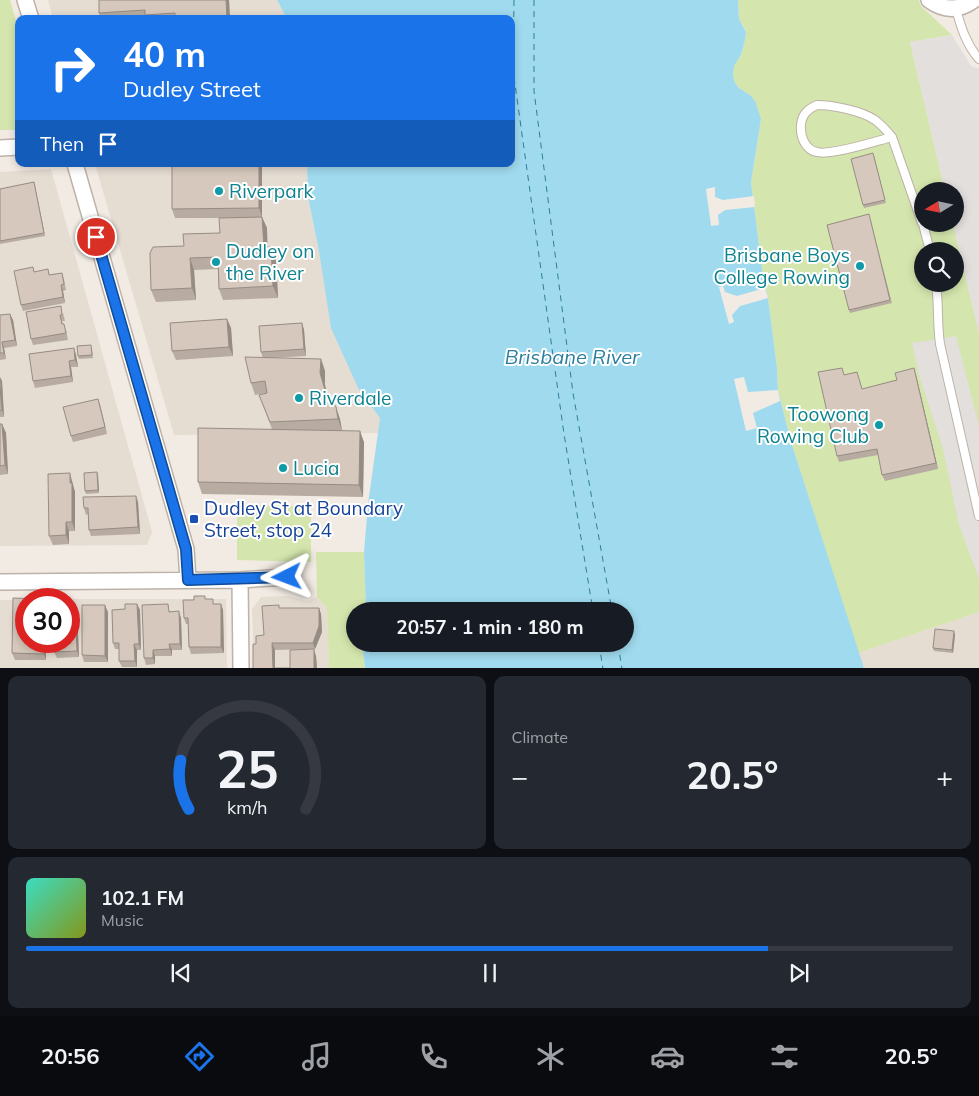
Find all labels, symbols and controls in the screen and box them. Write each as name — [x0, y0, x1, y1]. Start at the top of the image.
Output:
text: 40 m — [123, 32, 206, 76]
icon: right — [40, 35, 105, 100]
text: Dudley Street — [123, 75, 261, 103]
icon: arrive — [94, 130, 122, 158]
text: Then — [40, 132, 84, 156]
place label: Riverpark — [229, 179, 314, 203]
north arrow — [914, 182, 964, 232]
map controls — [914, 182, 964, 292]
marker: Riverpark — [213, 185, 225, 197]
pin — [75, 216, 117, 258]
icon: arrive — [82, 223, 110, 251]
place label: Dudley on the River — [226, 239, 314, 285]
button: search — [914, 242, 964, 292]
place label: Brisbane Boys College Rowing — [713, 243, 850, 289]
marker: Dudley on the River — [210, 256, 222, 268]
marker: Brisbane Boys College Rowing — [854, 260, 866, 272]
water label: Brisbane River — [505, 344, 640, 369]
place label: Riverdale — [309, 386, 391, 410]
marker: Riverdale — [293, 392, 305, 404]
place label: Toowong Rowing Club — [757, 402, 869, 448]
marker: Toowong Rowing Club — [873, 419, 885, 431]
place label: Lucia — [293, 456, 339, 480]
marker: Lucia — [277, 462, 289, 474]
place label: Dudley St at Boundary Street, stop 24 — [204, 496, 403, 542]
marker: Dudley St at Boundary Street, stop 24 — [188, 513, 200, 525]
position arrow — [260, 550, 312, 602]
speed limit sign: 30 — [15, 588, 80, 653]
text: 20:57 · 1 min · 180 m — [396, 615, 584, 639]
text: Climate — [512, 727, 568, 747]
text: 25 — [216, 736, 278, 801]
text: 20.5° — [686, 751, 778, 799]
text: − — [512, 759, 528, 794]
text: + — [936, 759, 953, 794]
text: km/h — [227, 796, 267, 818]
text: 102.1 FM — [101, 886, 184, 910]
text: Music — [101, 910, 144, 930]
icon: previous — [167, 959, 195, 987]
icon: pause — [476, 959, 504, 987]
icon: next — [785, 959, 813, 987]
icon: directions — [182, 1039, 217, 1074]
icon: music — [299, 1039, 334, 1074]
icon: phone — [416, 1039, 451, 1074]
icon: climate — [533, 1039, 568, 1074]
icon: car — [650, 1039, 685, 1074]
icon: filters — [767, 1039, 802, 1074]
text: 20:56 — [41, 1042, 99, 1070]
text: 20.5° — [884, 1042, 938, 1070]

